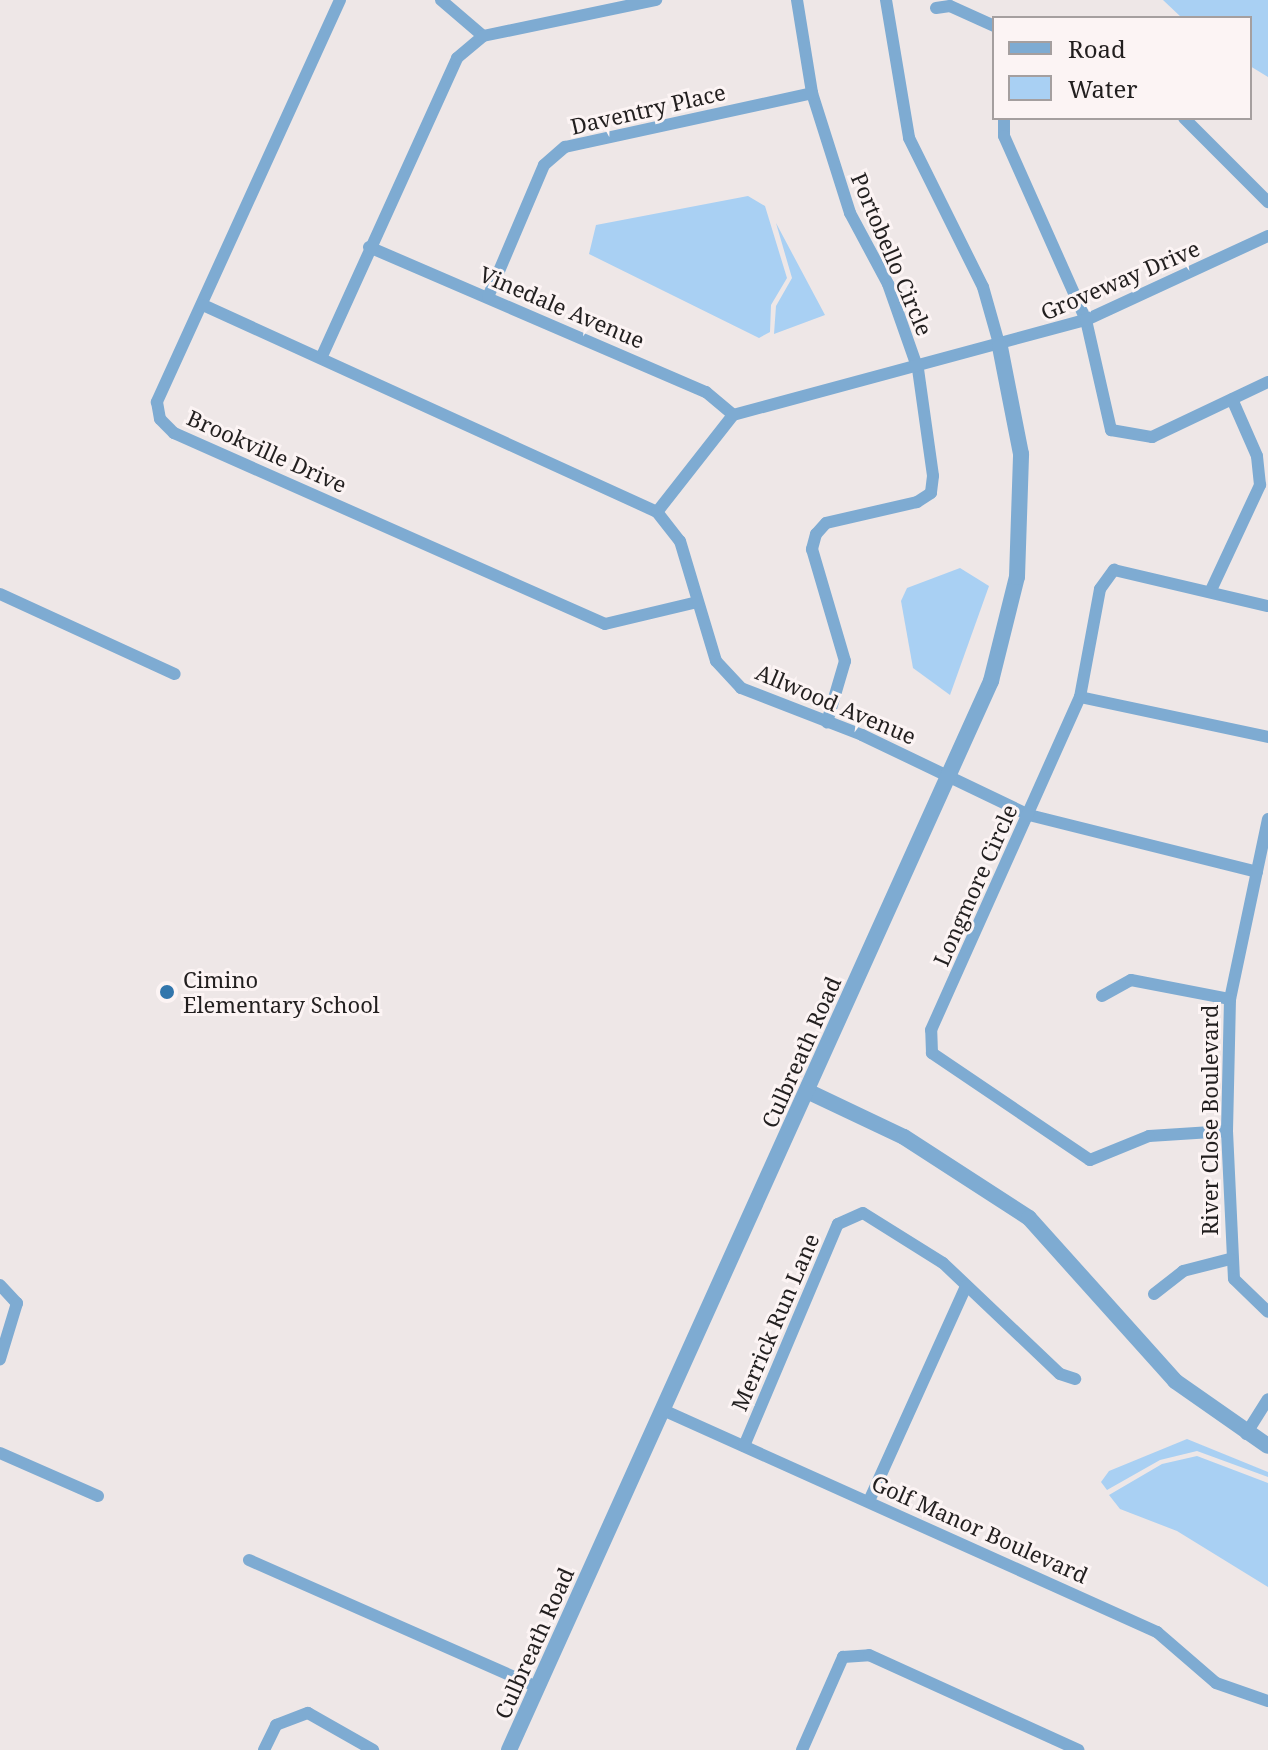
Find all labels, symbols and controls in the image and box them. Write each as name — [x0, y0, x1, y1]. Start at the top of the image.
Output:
legend — [992, 16, 1252, 120]
text: Road — [1068, 32, 1126, 65]
text: Water — [1068, 72, 1138, 105]
street label: Daventry Place — [568, 78, 728, 140]
street label: Portobello Circle — [846, 169, 938, 339]
street label: Groveway Drive — [1036, 235, 1204, 325]
street label: Vinedale Avenue — [476, 260, 648, 354]
street label: Brookville Drive — [183, 404, 351, 498]
street label: Allwood Avenue — [752, 658, 920, 750]
street label: Longmore Circle — [928, 800, 1022, 970]
place label: Cimino Elementary School — [183, 966, 380, 1018]
street label: Culbreath Road — [756, 972, 846, 1132]
marker: Cimino Elementary School — [158, 983, 176, 1001]
street label: River Close Boulevard — [1197, 1004, 1223, 1236]
street label: Merrick Run Lane — [726, 1229, 824, 1415]
street label: Golf Manor Boulevard — [868, 1469, 1092, 1589]
street label: Culbreath Road — [489, 1563, 579, 1723]

